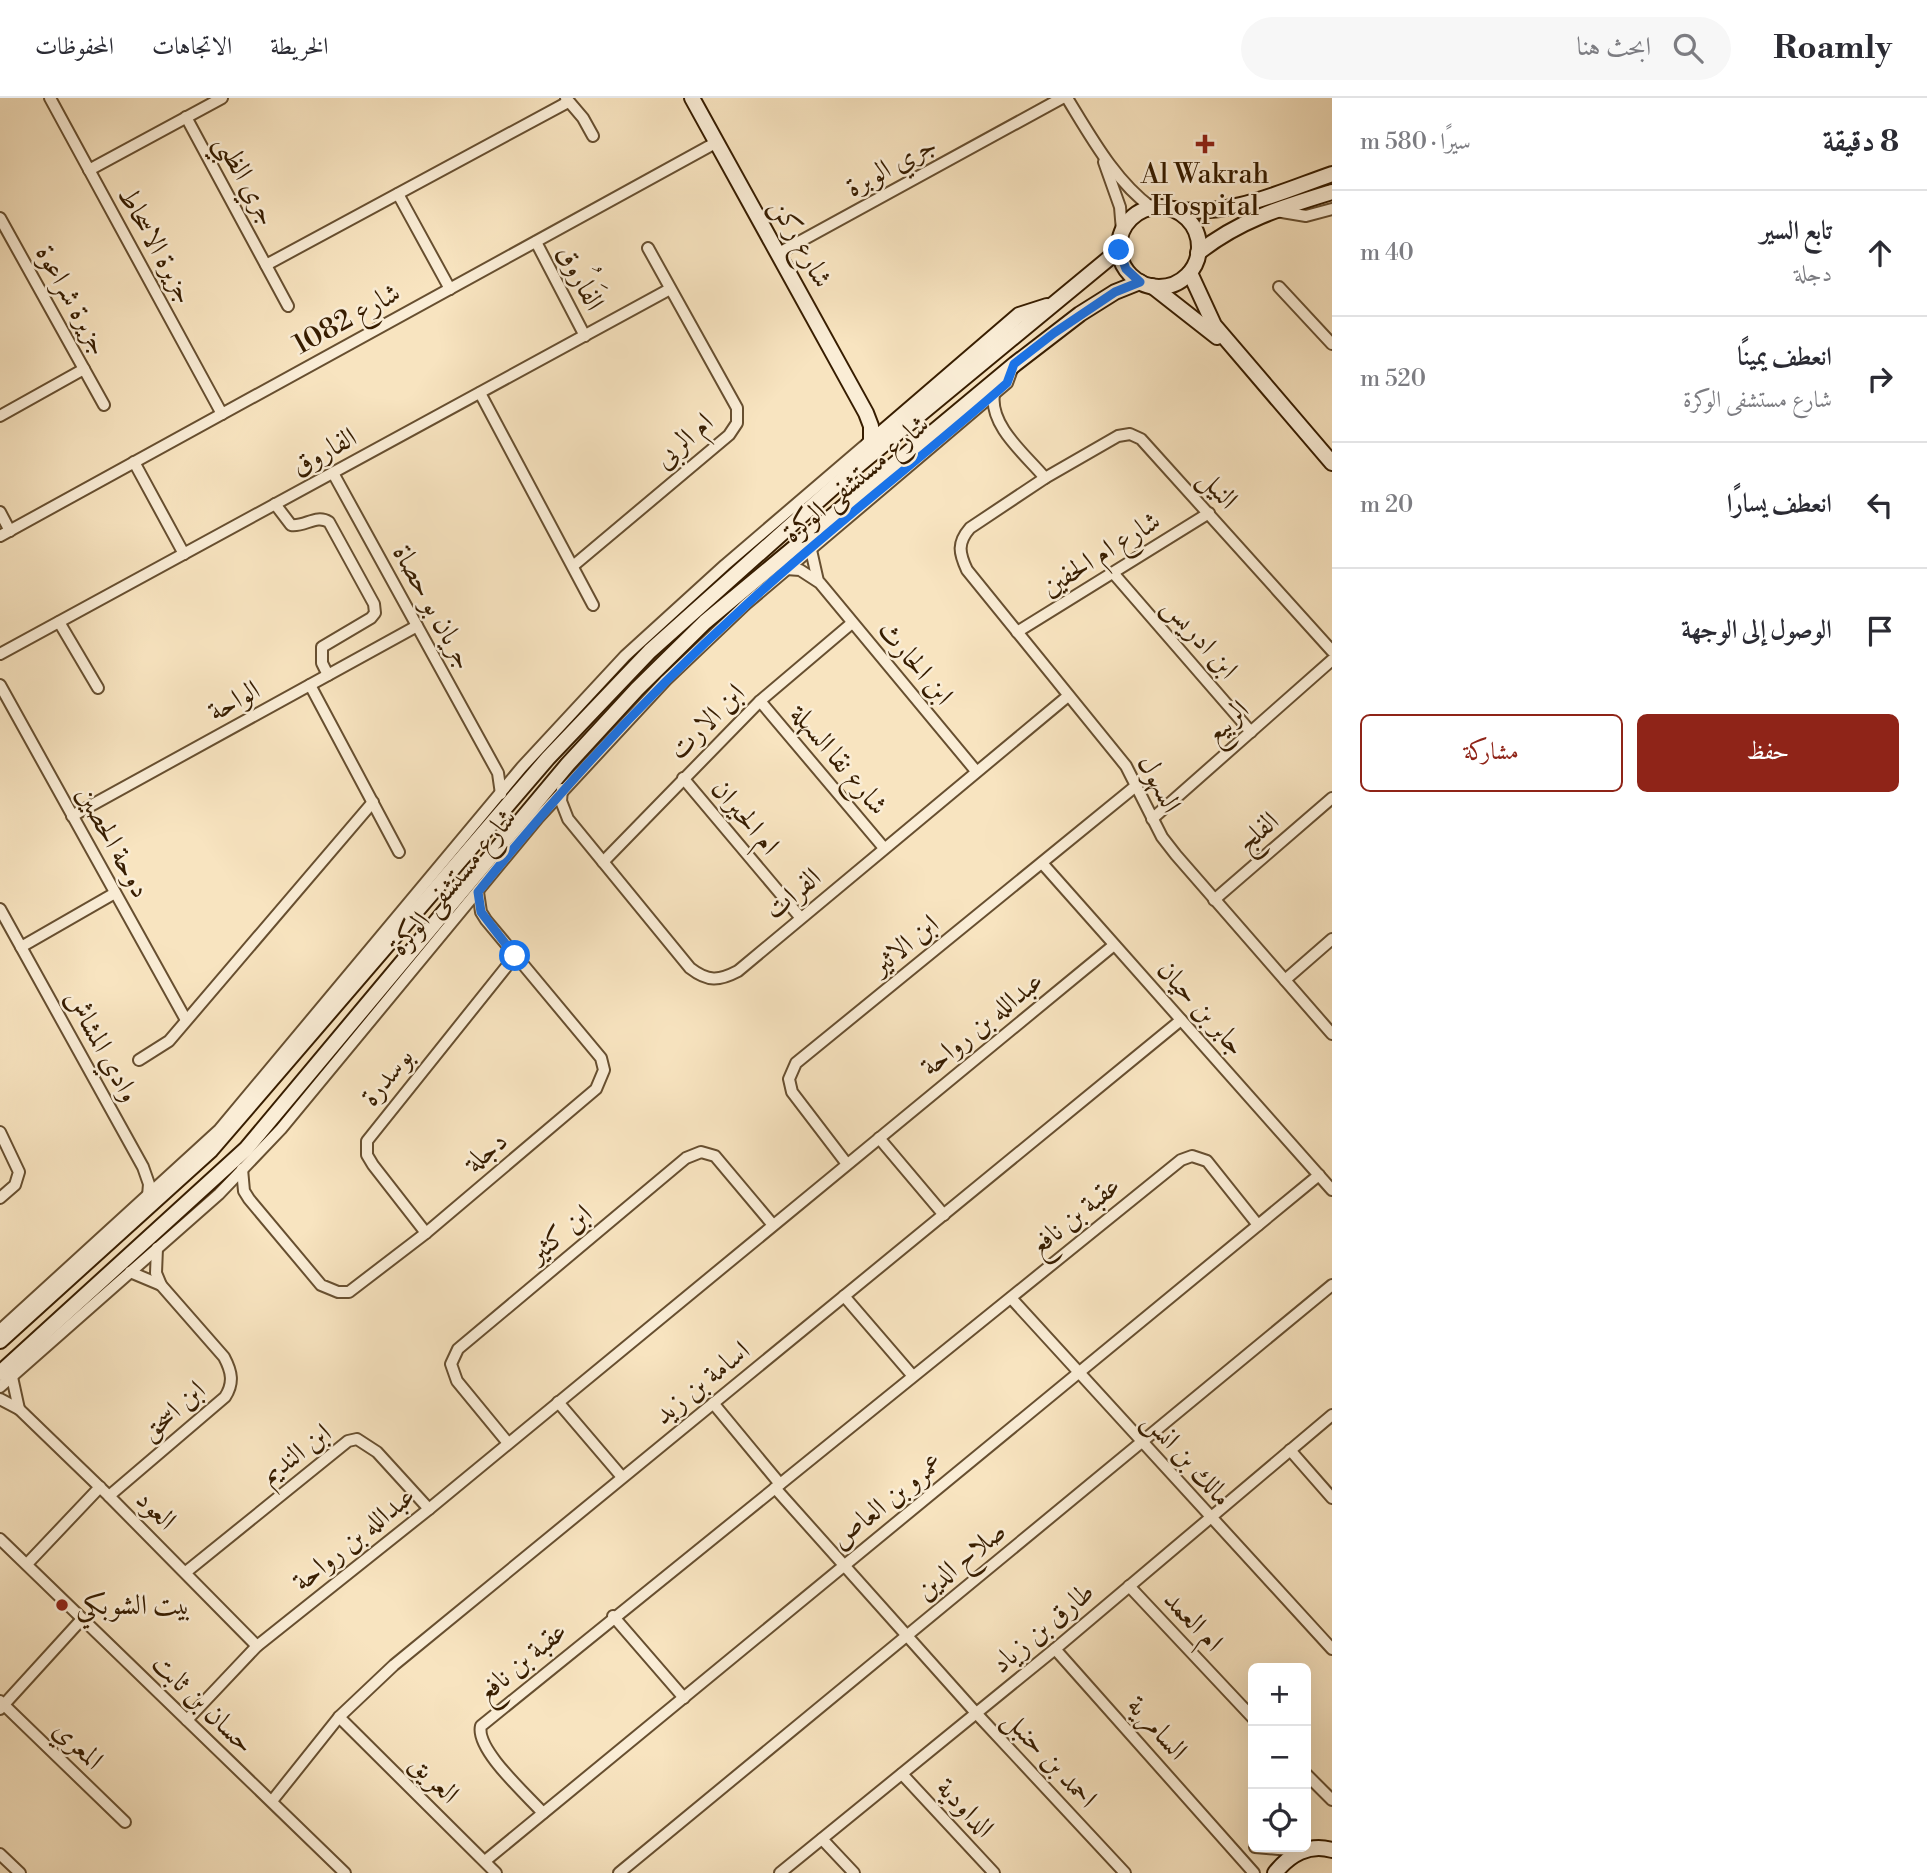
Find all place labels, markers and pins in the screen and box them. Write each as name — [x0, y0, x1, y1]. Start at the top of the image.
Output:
marker: Al Wakrah Hospital — [1195, 134, 1215, 154]
place label: Al Wakrah Hospital — [1140, 157, 1270, 224]
place label: بيت الشوبكي — [76, 1588, 191, 1630]
marker: بيت الشوبكي — [54, 1597, 70, 1613]

